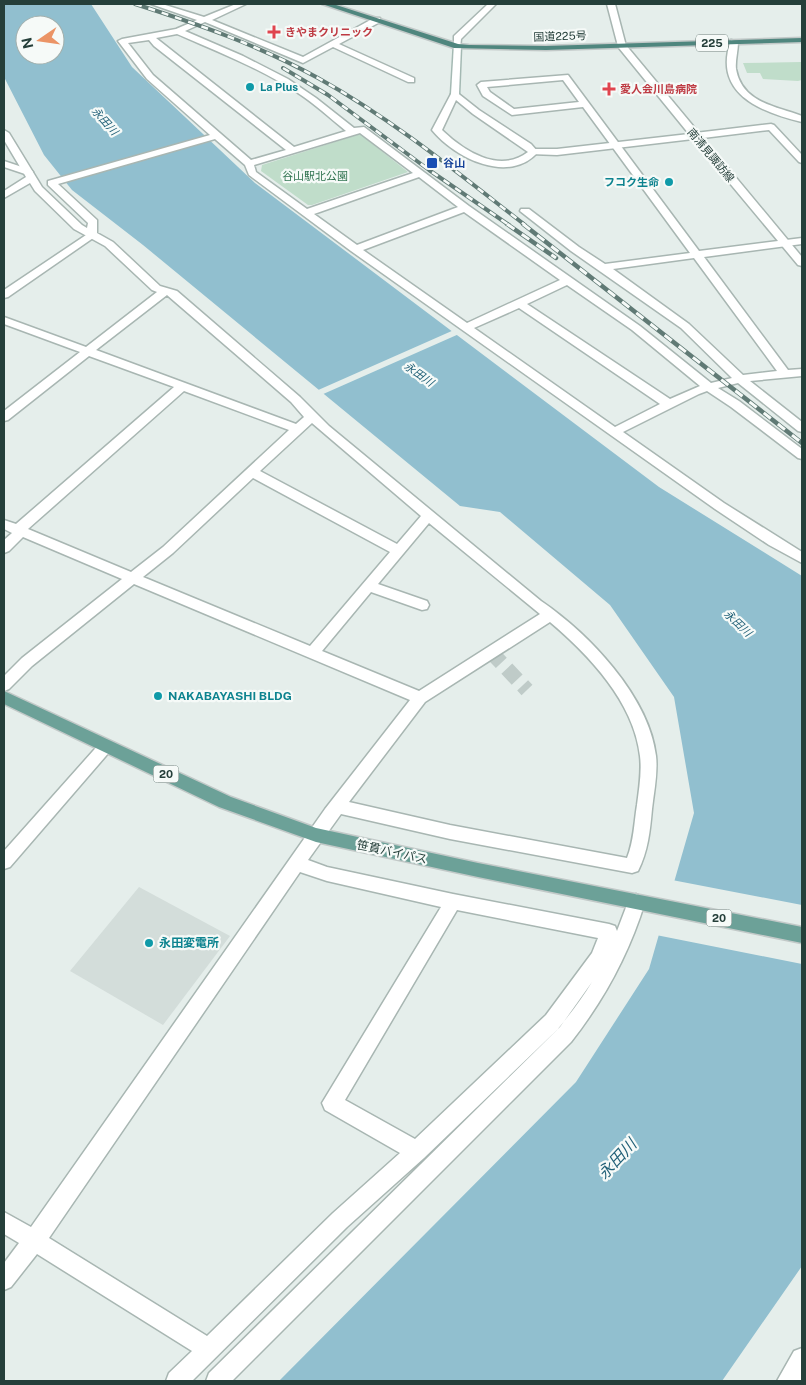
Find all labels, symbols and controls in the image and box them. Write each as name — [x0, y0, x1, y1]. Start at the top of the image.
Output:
north arrow — [15, 15, 65, 65]
marker: きやまクリニック — [267, 25, 281, 39]
place label: きやまクリニック — [285, 26, 373, 38]
street label: 国道225号 — [533, 29, 587, 43]
road number: 225 — [696, 34, 728, 52]
text: N — [18, 36, 36, 50]
marker: La Plus — [244, 81, 256, 93]
place label: La Plus — [260, 81, 298, 93]
marker: 愛人会川島病院 — [602, 82, 616, 96]
place label: 愛人会川島病院 — [620, 83, 697, 95]
water label: 永田川 — [90, 105, 121, 138]
street label: 南清見諏訪線 — [685, 126, 737, 184]
marker: 谷山 — [425, 156, 439, 170]
place label: 谷山 — [443, 157, 465, 169]
park label: 谷山駅北公園 — [282, 170, 348, 182]
place label: フコク生命 — [604, 176, 659, 188]
marker: フコク生命 — [663, 176, 675, 188]
water label: 永田川 — [402, 360, 437, 389]
water label: 永田川 — [722, 607, 755, 639]
place label: NAKABAYASHI BLDG — [168, 689, 292, 703]
marker: NAKABAYASHI BLDG — [152, 690, 164, 702]
road number: 20 — [154, 766, 178, 782]
street label: 笹貫バイパス — [355, 838, 429, 866]
road number: 20 — [706, 910, 732, 926]
place label: 永田変電所 — [159, 936, 219, 950]
marker: 永田変電所 — [143, 937, 155, 949]
water label: 永田川 — [594, 1134, 642, 1183]

